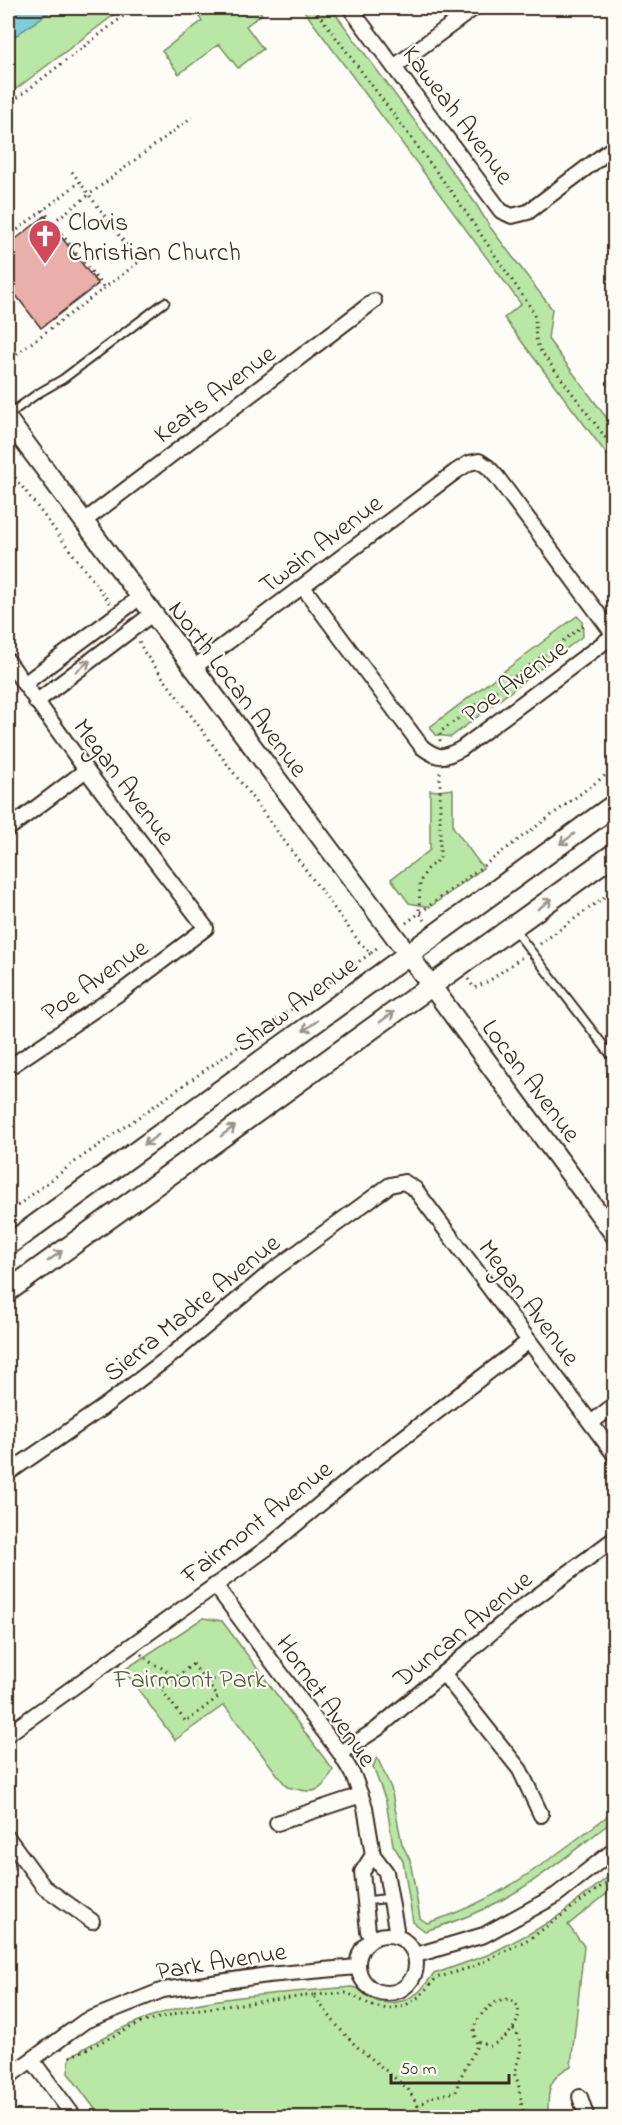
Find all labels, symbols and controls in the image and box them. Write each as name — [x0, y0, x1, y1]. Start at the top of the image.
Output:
street label: Kaweah Avenue — [391, 38, 522, 194]
place label: Clovis Christian Church — [68, 205, 241, 273]
church icon: Clovis Christian Church — [27, 218, 63, 265]
street label: Keats Avenue — [147, 337, 285, 454]
street label: Twain Avenue — [252, 486, 392, 605]
street label: North Locan Avenue — [157, 594, 316, 786]
street label: Poe Avenue — [455, 631, 577, 734]
one-way arrow — [74, 660, 90, 673]
street label: Megan Avenue — [62, 711, 183, 855]
one-way arrow — [560, 833, 576, 846]
one-way arrow — [537, 898, 553, 910]
street label: Poe Avenue — [34, 930, 157, 1032]
street label: Shaw Avenue — [227, 947, 367, 1063]
one-way arrow — [378, 1011, 395, 1023]
street label: Locan Avenue — [471, 1012, 589, 1152]
one-way arrow — [302, 1019, 318, 1032]
one-way arrow — [220, 1125, 236, 1137]
one-way arrow — [144, 1134, 160, 1146]
street label: Sierra Madre Avenue — [96, 1226, 290, 1393]
street label: Megan Avenue — [467, 1232, 588, 1376]
one-way arrow — [46, 1250, 62, 1262]
street label: Fairmont Avenue — [173, 1452, 342, 1595]
street label: Duncan Avenue — [385, 1562, 542, 1699]
street label: Hornet Avenue — [265, 1628, 385, 1776]
park label: Fairmont Park — [113, 1662, 267, 1700]
street label: Park Avenue — [154, 1934, 290, 1992]
scale bar — [391, 2047, 510, 2085]
text: 50 m — [400, 2057, 437, 2083]

